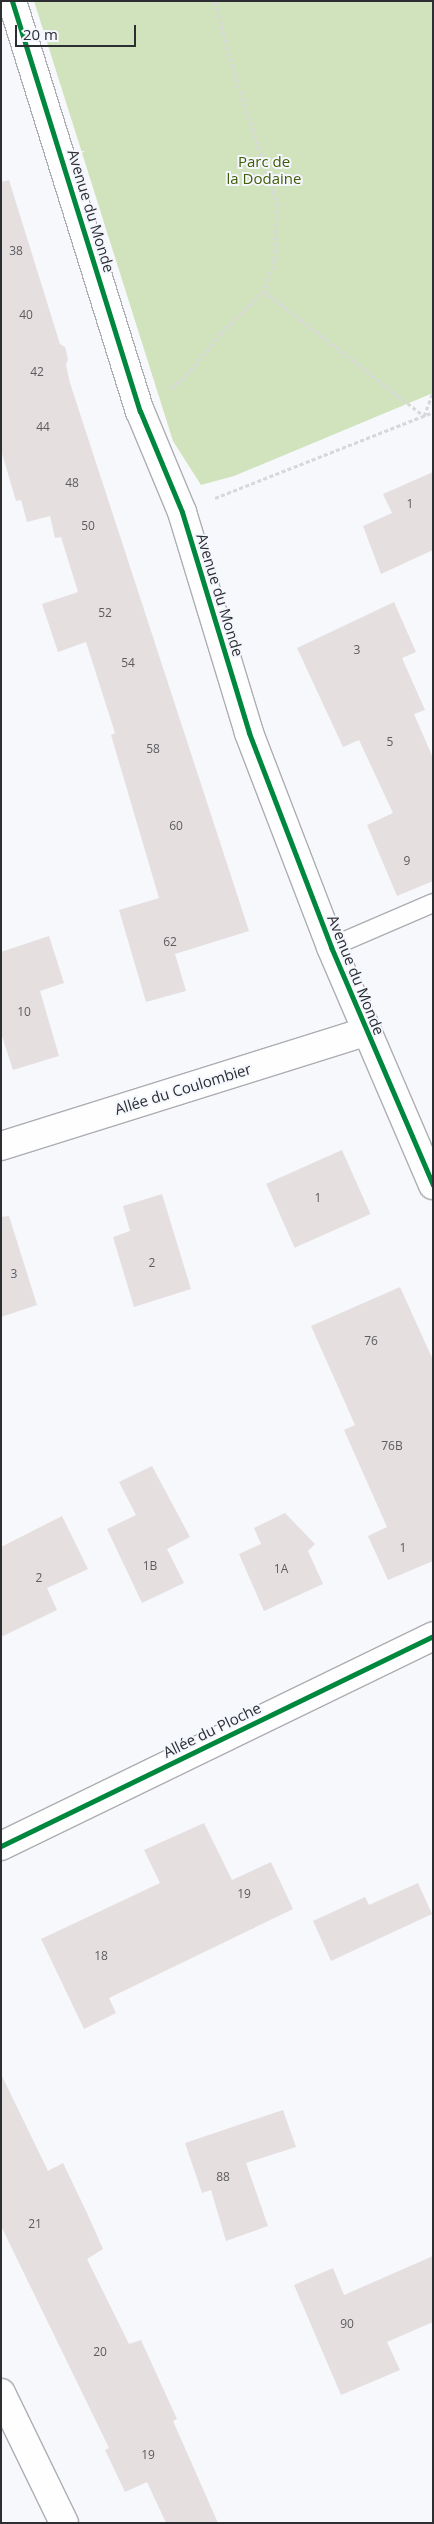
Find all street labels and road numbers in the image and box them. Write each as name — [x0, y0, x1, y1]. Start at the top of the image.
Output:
street label: Avenue du Monde — [64, 147, 118, 275]
street label: Avenue du Monde — [193, 531, 247, 659]
street label: Avenue du Monde — [324, 912, 388, 1038]
street label: Allée du Coulombier — [112, 1060, 254, 1118]
street label: Allée du Ploche — [160, 1699, 264, 1761]

